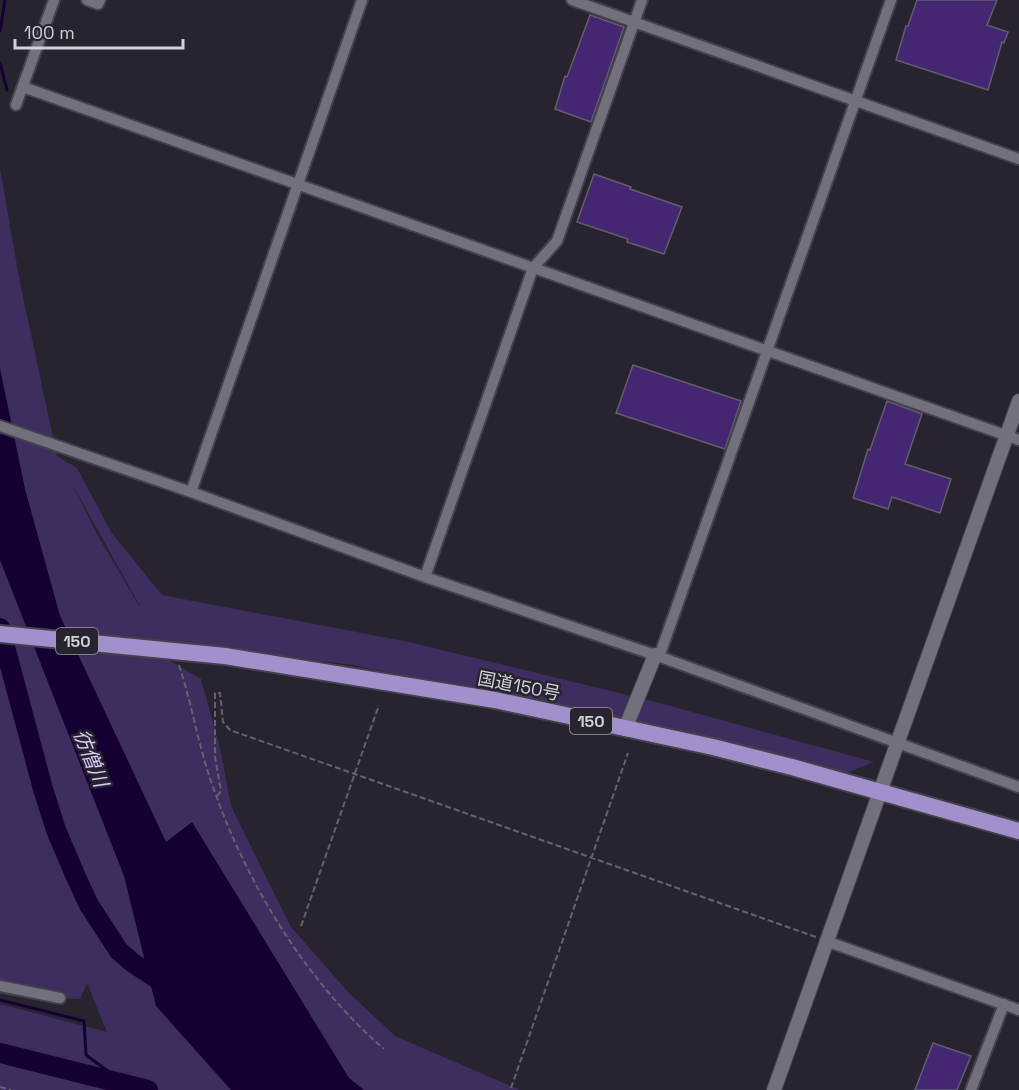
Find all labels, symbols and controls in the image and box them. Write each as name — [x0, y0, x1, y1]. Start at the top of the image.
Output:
scale bar — [15, 12, 183, 50]
text: 100 m — [24, 21, 75, 44]
road number: 150 — [56, 628, 98, 654]
street label: 国道150号 — [476, 666, 562, 705]
road number: 150 — [570, 708, 612, 734]
water label: 彷僧川 — [68, 725, 115, 793]

